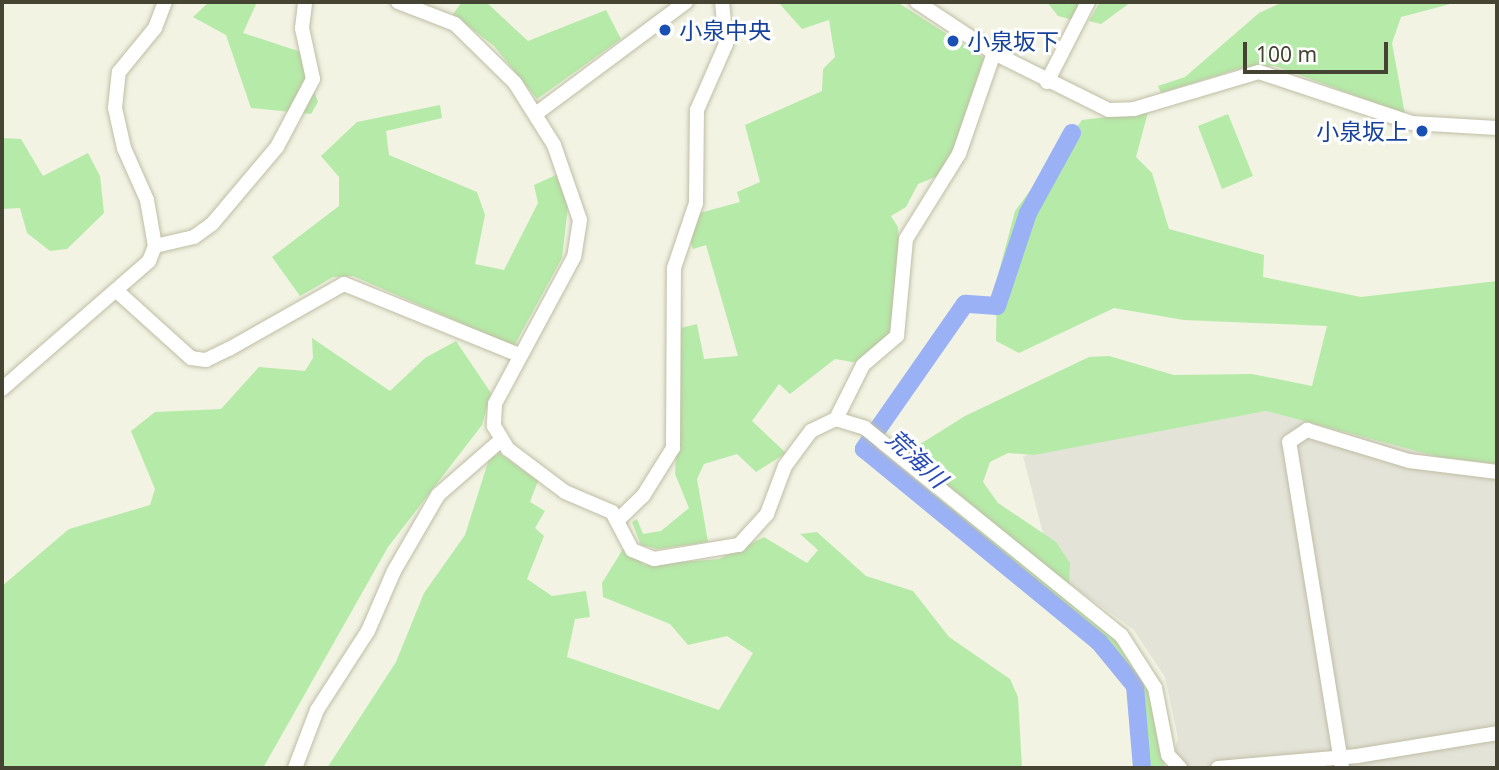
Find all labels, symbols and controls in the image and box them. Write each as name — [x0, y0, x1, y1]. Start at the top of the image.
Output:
place label: 小泉中央 — [679, 16, 771, 44]
marker: 小泉中央 — [657, 22, 673, 38]
place label: 小泉坂下 — [967, 27, 1059, 55]
scale bar — [1247, 28, 1392, 72]
marker: 小泉坂下 — [945, 33, 961, 49]
text: 100 m — [1256, 40, 1317, 68]
place label: 小泉坂上 — [1316, 117, 1408, 145]
marker: 小泉坂上 — [1414, 123, 1430, 139]
water label: 荒海川 — [881, 423, 953, 493]

